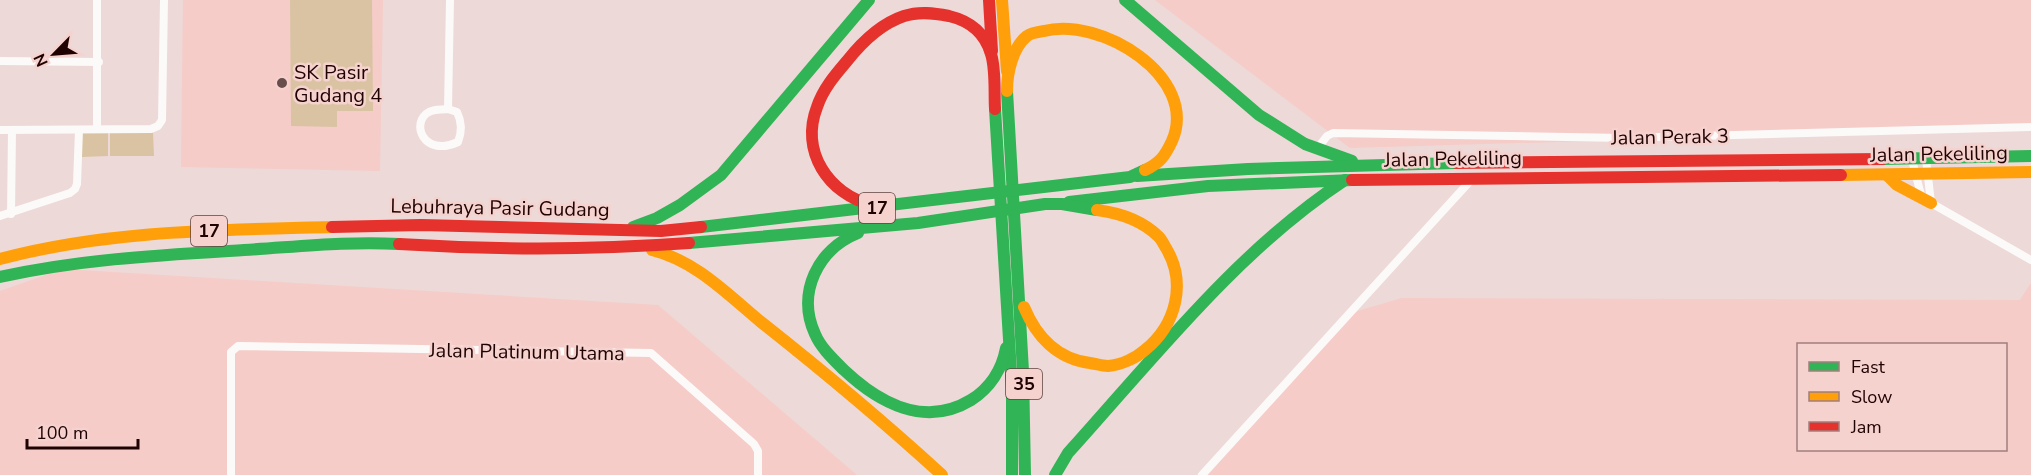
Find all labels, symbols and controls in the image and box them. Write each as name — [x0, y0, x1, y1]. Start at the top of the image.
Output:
north arrow — [24, 24, 84, 84]
text: N — [29, 50, 54, 70]
place label: SK Pasir Gudang 4 — [294, 59, 382, 109]
marker: SK Pasir Gudang 4 — [275, 76, 289, 90]
street label: Jalan Perak 3 — [1610, 122, 1729, 152]
street label: Jalan Pekeliling — [1869, 139, 2008, 169]
street label: Jalan Pekeliling — [1383, 144, 1522, 174]
street label: Lebuhraya Pasir Gudang — [390, 193, 610, 223]
road number: 17 — [859, 193, 895, 223]
road number: 17 — [191, 216, 227, 246]
street label: Jalan Platinum Utama — [428, 337, 625, 367]
legend — [1797, 343, 2007, 451]
text: Fast — [1851, 355, 1886, 379]
road number: 35 — [1006, 369, 1042, 399]
text: Slow — [1851, 385, 1892, 409]
scale bar — [27, 412, 138, 450]
text: Jam — [1850, 415, 1882, 439]
text: 100 m — [36, 421, 88, 445]

